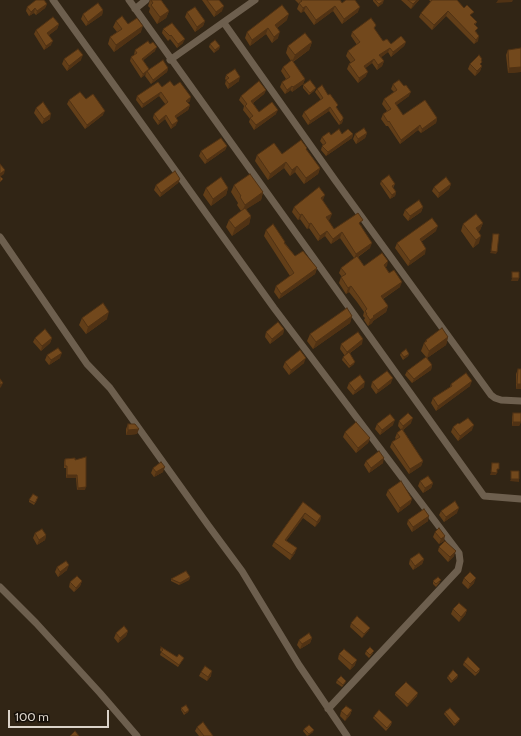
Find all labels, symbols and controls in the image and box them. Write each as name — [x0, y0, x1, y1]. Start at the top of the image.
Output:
scale bar — [10, 702, 111, 728]
text: 100 m — [15, 709, 49, 724]

